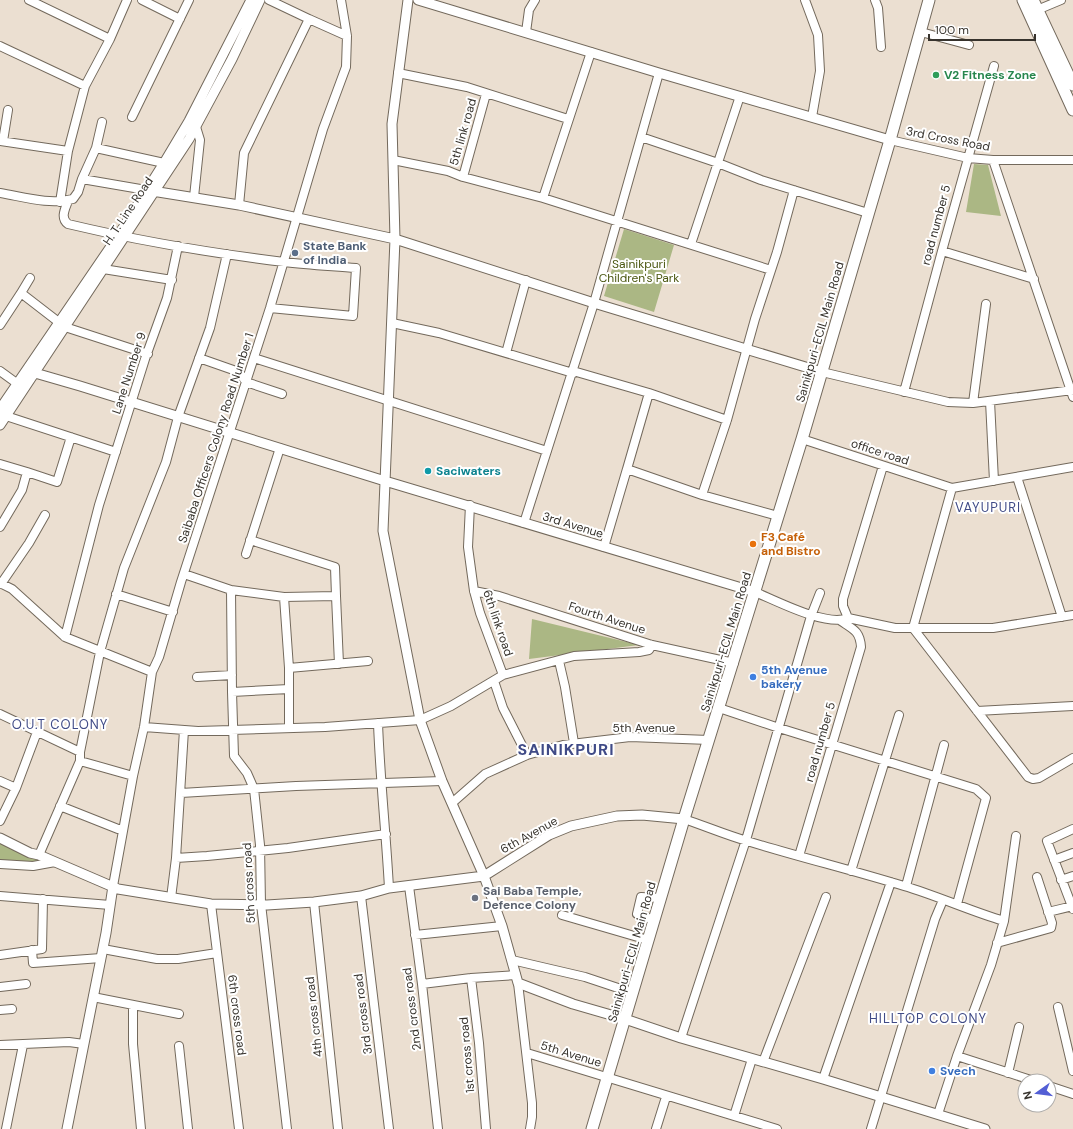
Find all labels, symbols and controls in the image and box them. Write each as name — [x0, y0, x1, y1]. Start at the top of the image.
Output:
scale bar — [929, 16, 1035, 42]
text: 100 m — [935, 22, 969, 38]
place label: V2 Fitness Zone — [944, 67, 1036, 83]
marker: V2 Fitness Zone — [931, 70, 941, 80]
street label: 5th link road — [446, 97, 480, 167]
street label: 3rd Cross Road — [905, 123, 991, 155]
street label: H. T. Line Road — [99, 174, 157, 248]
street label: road number 5 — [918, 183, 954, 267]
place label: State Bank of India — [303, 238, 367, 268]
marker: State Bank of India — [290, 248, 300, 258]
park label: Sainikpuri Children's Park — [599, 256, 679, 286]
street label: Sainikpuri-ECIL Main Road — [792, 260, 848, 404]
street label: Lane Number 9 — [108, 330, 150, 416]
street label: Saibaba Officers Colony Road Number 1 — [174, 331, 258, 545]
street label: office road — [849, 435, 911, 469]
place label: Saciwaters — [436, 463, 501, 479]
marker: Saciwaters — [423, 466, 433, 476]
district label: VAYUPURI — [955, 499, 1021, 516]
street label: 3rd Avenue — [541, 508, 606, 542]
place label: F3 Café and Bistro — [761, 529, 821, 559]
marker: F3 Café and Bistro — [748, 539, 758, 549]
street label: Sainikpuri-ECIL Main Road — [697, 570, 755, 714]
street label: 6th link road — [479, 588, 517, 658]
street label: Fourth Avenue — [566, 598, 648, 638]
place label: 5th Avenue bakery — [761, 662, 827, 692]
marker: 5th Avenue bakery — [748, 672, 758, 682]
street label: road number 5 — [801, 700, 839, 784]
district label: O.U.T COLONY — [12, 716, 108, 733]
street label: 5th Avenue — [613, 720, 676, 736]
district label: SAINIKPURI — [517, 739, 615, 760]
street label: 6th Avenue — [498, 813, 561, 857]
street label: 5th cross road — [239, 842, 259, 924]
street label: Sainikpuri-ECIL Main Road — [604, 880, 660, 1024]
place label: Sai Baba Temple, Defence Colony — [483, 883, 582, 913]
marker: Sai Baba Temple, Defence Colony — [470, 893, 480, 903]
street label: 2nd cross road — [399, 967, 425, 1051]
street label: 3rd cross road — [350, 973, 376, 1055]
street label: 6th cross road — [224, 974, 250, 1056]
street label: 4th cross road — [302, 976, 326, 1058]
district label: HILLTOP COLONY — [869, 1010, 987, 1027]
street label: 1st cross road — [456, 1016, 478, 1094]
street label: 5th Avenue — [539, 1037, 604, 1071]
place label: Svech — [940, 1063, 976, 1079]
marker: Svech — [927, 1066, 937, 1076]
north arrow — [1017, 1073, 1057, 1113]
text: N — [1020, 1090, 1035, 1101]

